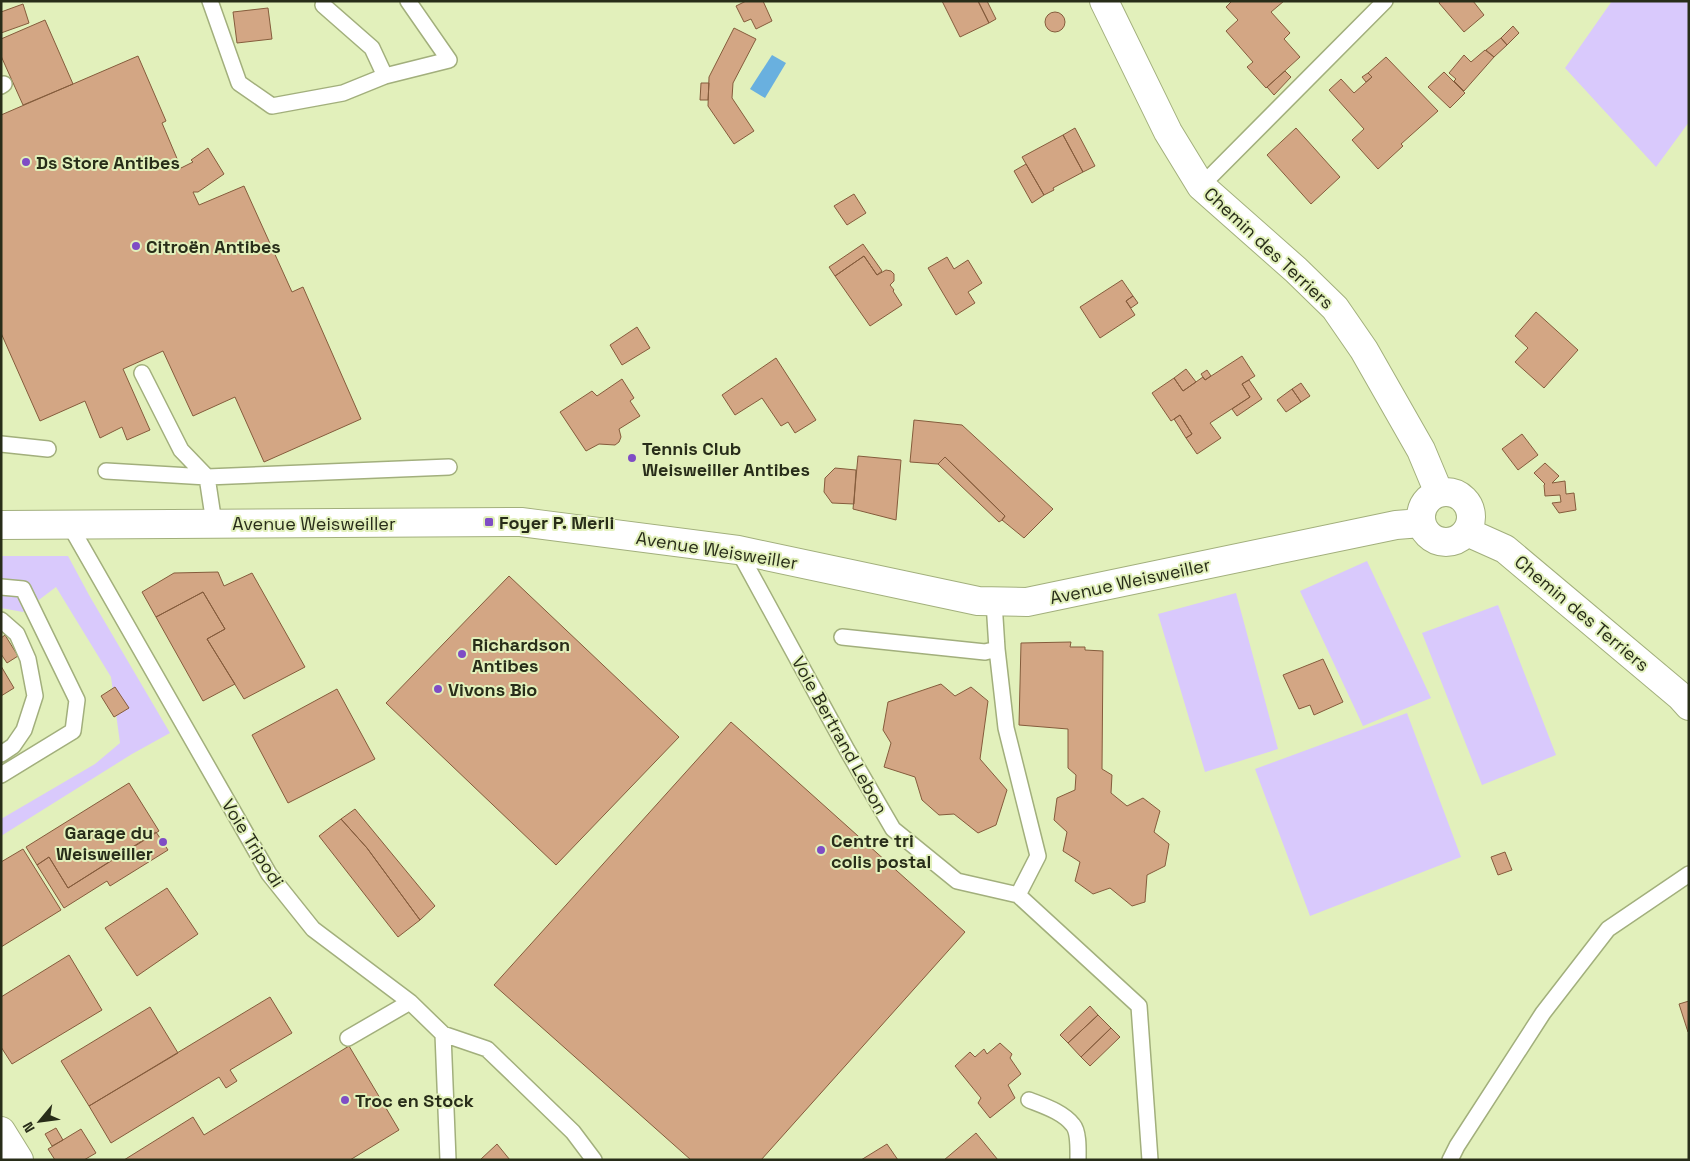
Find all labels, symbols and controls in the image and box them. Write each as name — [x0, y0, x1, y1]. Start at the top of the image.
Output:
place label: Ds Store Antibes — [36, 151, 180, 174]
marker: Ds Store Antibes — [20, 156, 32, 168]
street label: Chemin des Terriers — [1199, 182, 1339, 314]
place label: Citroën Antibes — [146, 235, 281, 258]
marker: Citroën Antibes — [130, 240, 142, 252]
place label: Tennis Club Weisweiller Antibes — [642, 437, 810, 481]
marker: Tennis Club Weisweiller Antibes — [626, 452, 638, 464]
place label: Foyer P. Merli — [499, 511, 614, 534]
street label: Avenue Weisweiller — [232, 512, 396, 535]
marker: Foyer P. Merli — [483, 516, 495, 528]
street label: Avenue Weisweiller — [634, 526, 800, 574]
street label: Chemin des Terriers — [1510, 550, 1654, 676]
street label: Avenue Weisweiller — [1048, 553, 1213, 609]
place label: Richardson Antibes — [472, 633, 570, 677]
marker: Richardson Antibes — [456, 648, 468, 660]
street label: Voie Bertrand Lebon — [787, 652, 893, 818]
place label: Vivons Bio — [448, 678, 537, 701]
marker: Vivons Bio — [432, 683, 444, 695]
street label: Voie Tripodi — [217, 795, 289, 891]
place label: Garage du Weisweiller — [56, 821, 153, 865]
place label: Centre tri colis postal — [831, 829, 931, 873]
marker: Garage du Weisweiller — [157, 836, 169, 848]
marker: Centre tri colis postal — [815, 844, 827, 856]
place label: Troc en Stock — [355, 1089, 474, 1112]
marker: Troc en Stock — [339, 1094, 351, 1106]
north arrow — [15, 1096, 65, 1146]
text: N — [18, 1119, 39, 1136]

